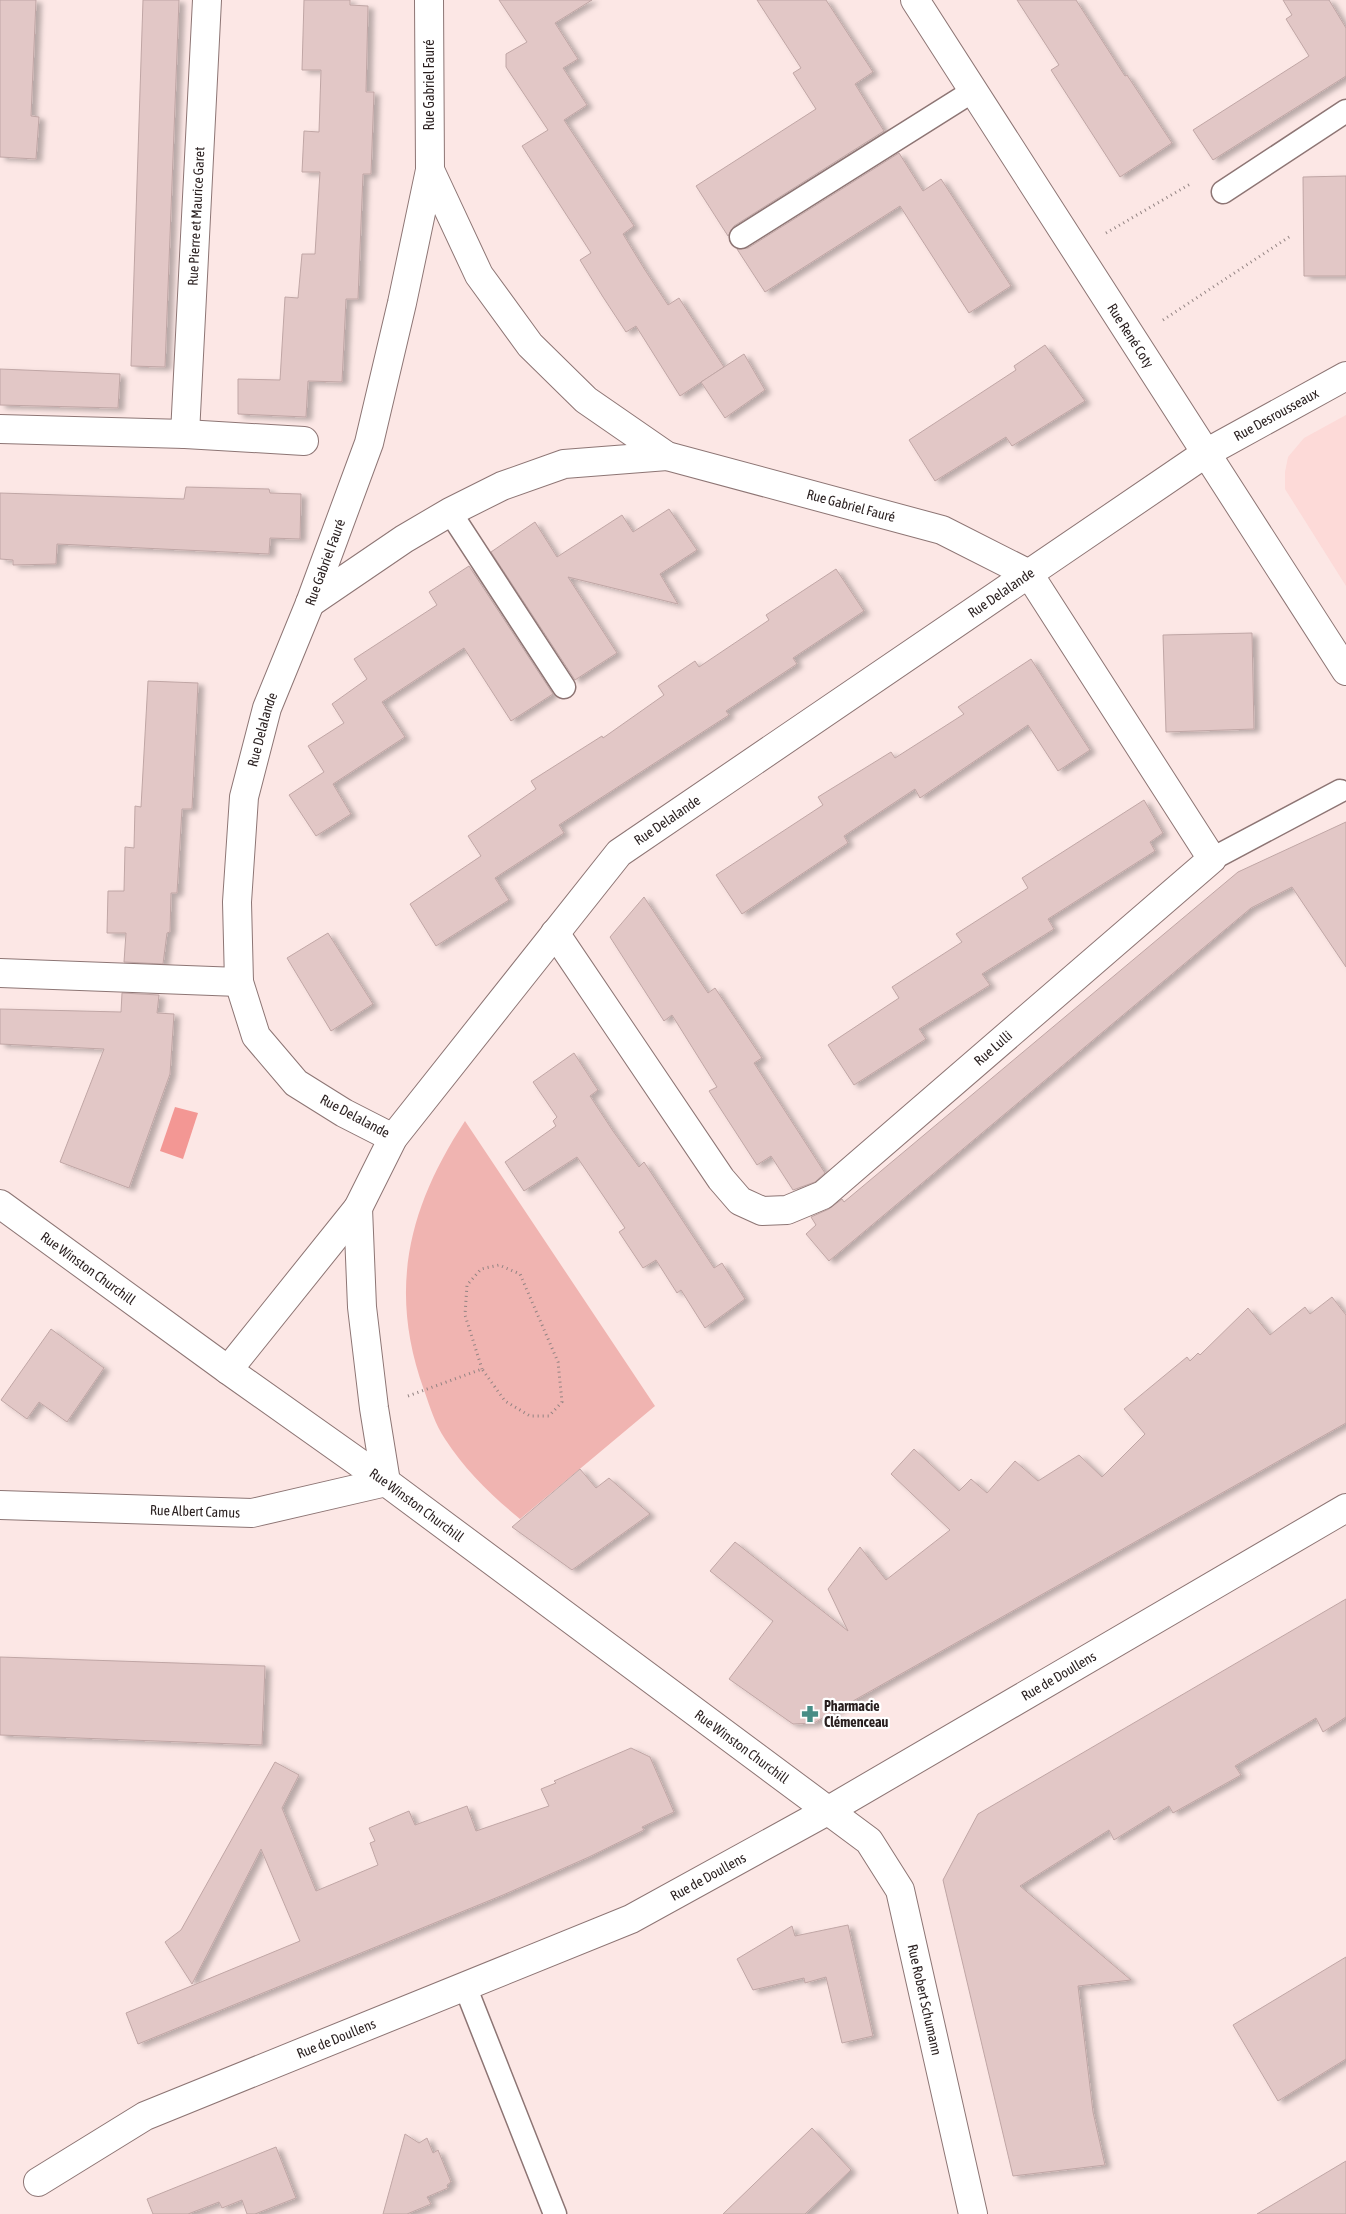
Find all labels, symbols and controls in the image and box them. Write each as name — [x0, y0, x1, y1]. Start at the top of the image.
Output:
street label: Rue Gabriel Fauré — [421, 39, 437, 131]
street label: Rue Pierre et Maurice Garet — [185, 146, 208, 286]
street label: Rue René Coty — [1104, 301, 1157, 371]
street label: Rue Desrousseaux — [1231, 385, 1321, 444]
street label: Rue Gabriel Fauré — [805, 486, 897, 525]
street label: Rue Gabriel Fauré — [302, 517, 348, 608]
street label: Rue Delalande — [965, 565, 1037, 621]
street label: Rue Delalande — [244, 690, 281, 768]
street label: Rue Delalande — [631, 792, 703, 848]
street label: Rue Lulli — [971, 1027, 1015, 1069]
street label: Rue Delalande — [317, 1091, 393, 1141]
street label: Rue Winston Churchill — [38, 1228, 139, 1308]
street label: Rue Winston Churchill — [366, 1465, 467, 1545]
street label: Rue Albert Camus — [150, 1502, 240, 1521]
street label: Rue de Doullens — [1018, 1648, 1099, 1704]
place label: Pharmacie Clémenceau — [824, 1698, 888, 1730]
pharmacy icon: Pharmacie Clémenceau — [800, 1704, 820, 1724]
street label: Rue Winston Churchill — [692, 1706, 792, 1787]
street label: Rue de Doullens — [668, 1849, 748, 1904]
street label: Rue Robert Schumann — [904, 1943, 945, 2057]
street label: Rue de Doullens — [294, 2015, 378, 2062]

